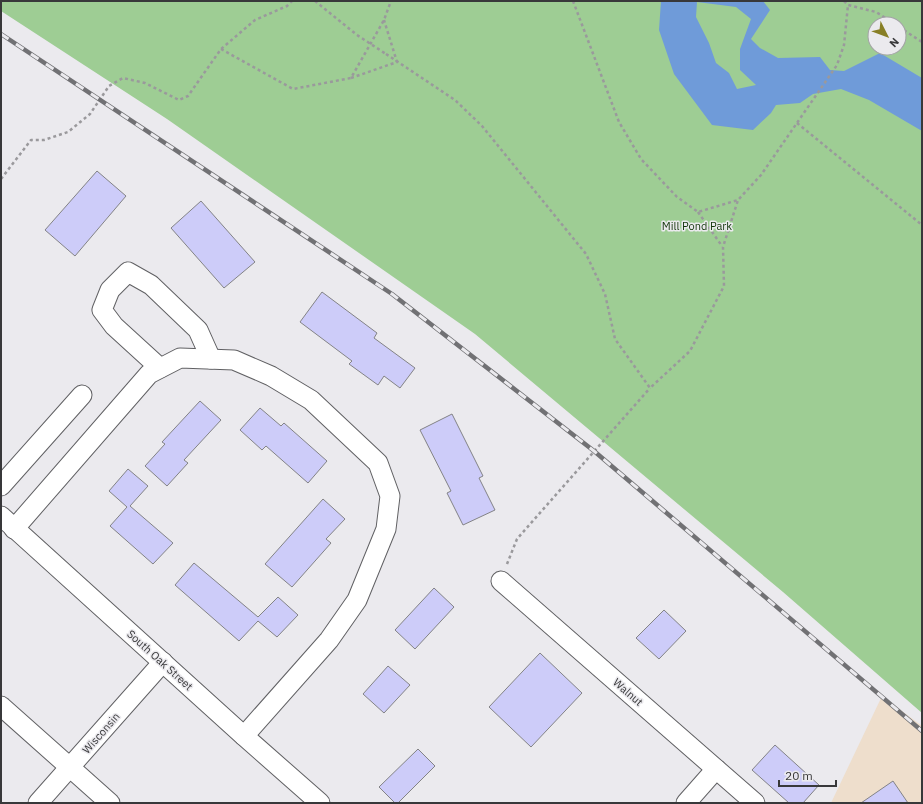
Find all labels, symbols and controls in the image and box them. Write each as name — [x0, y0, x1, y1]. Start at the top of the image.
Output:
north arrow — [867, 16, 907, 56]
text: N — [887, 35, 902, 50]
park label: Mill Pond Park — [662, 219, 732, 233]
street label: South Oak Street — [124, 627, 196, 693]
street label: Walnut — [610, 675, 646, 709]
street label: Wisconsin — [79, 709, 123, 757]
scale bar — [779, 762, 836, 788]
text: 20 m — [785, 768, 813, 783]

